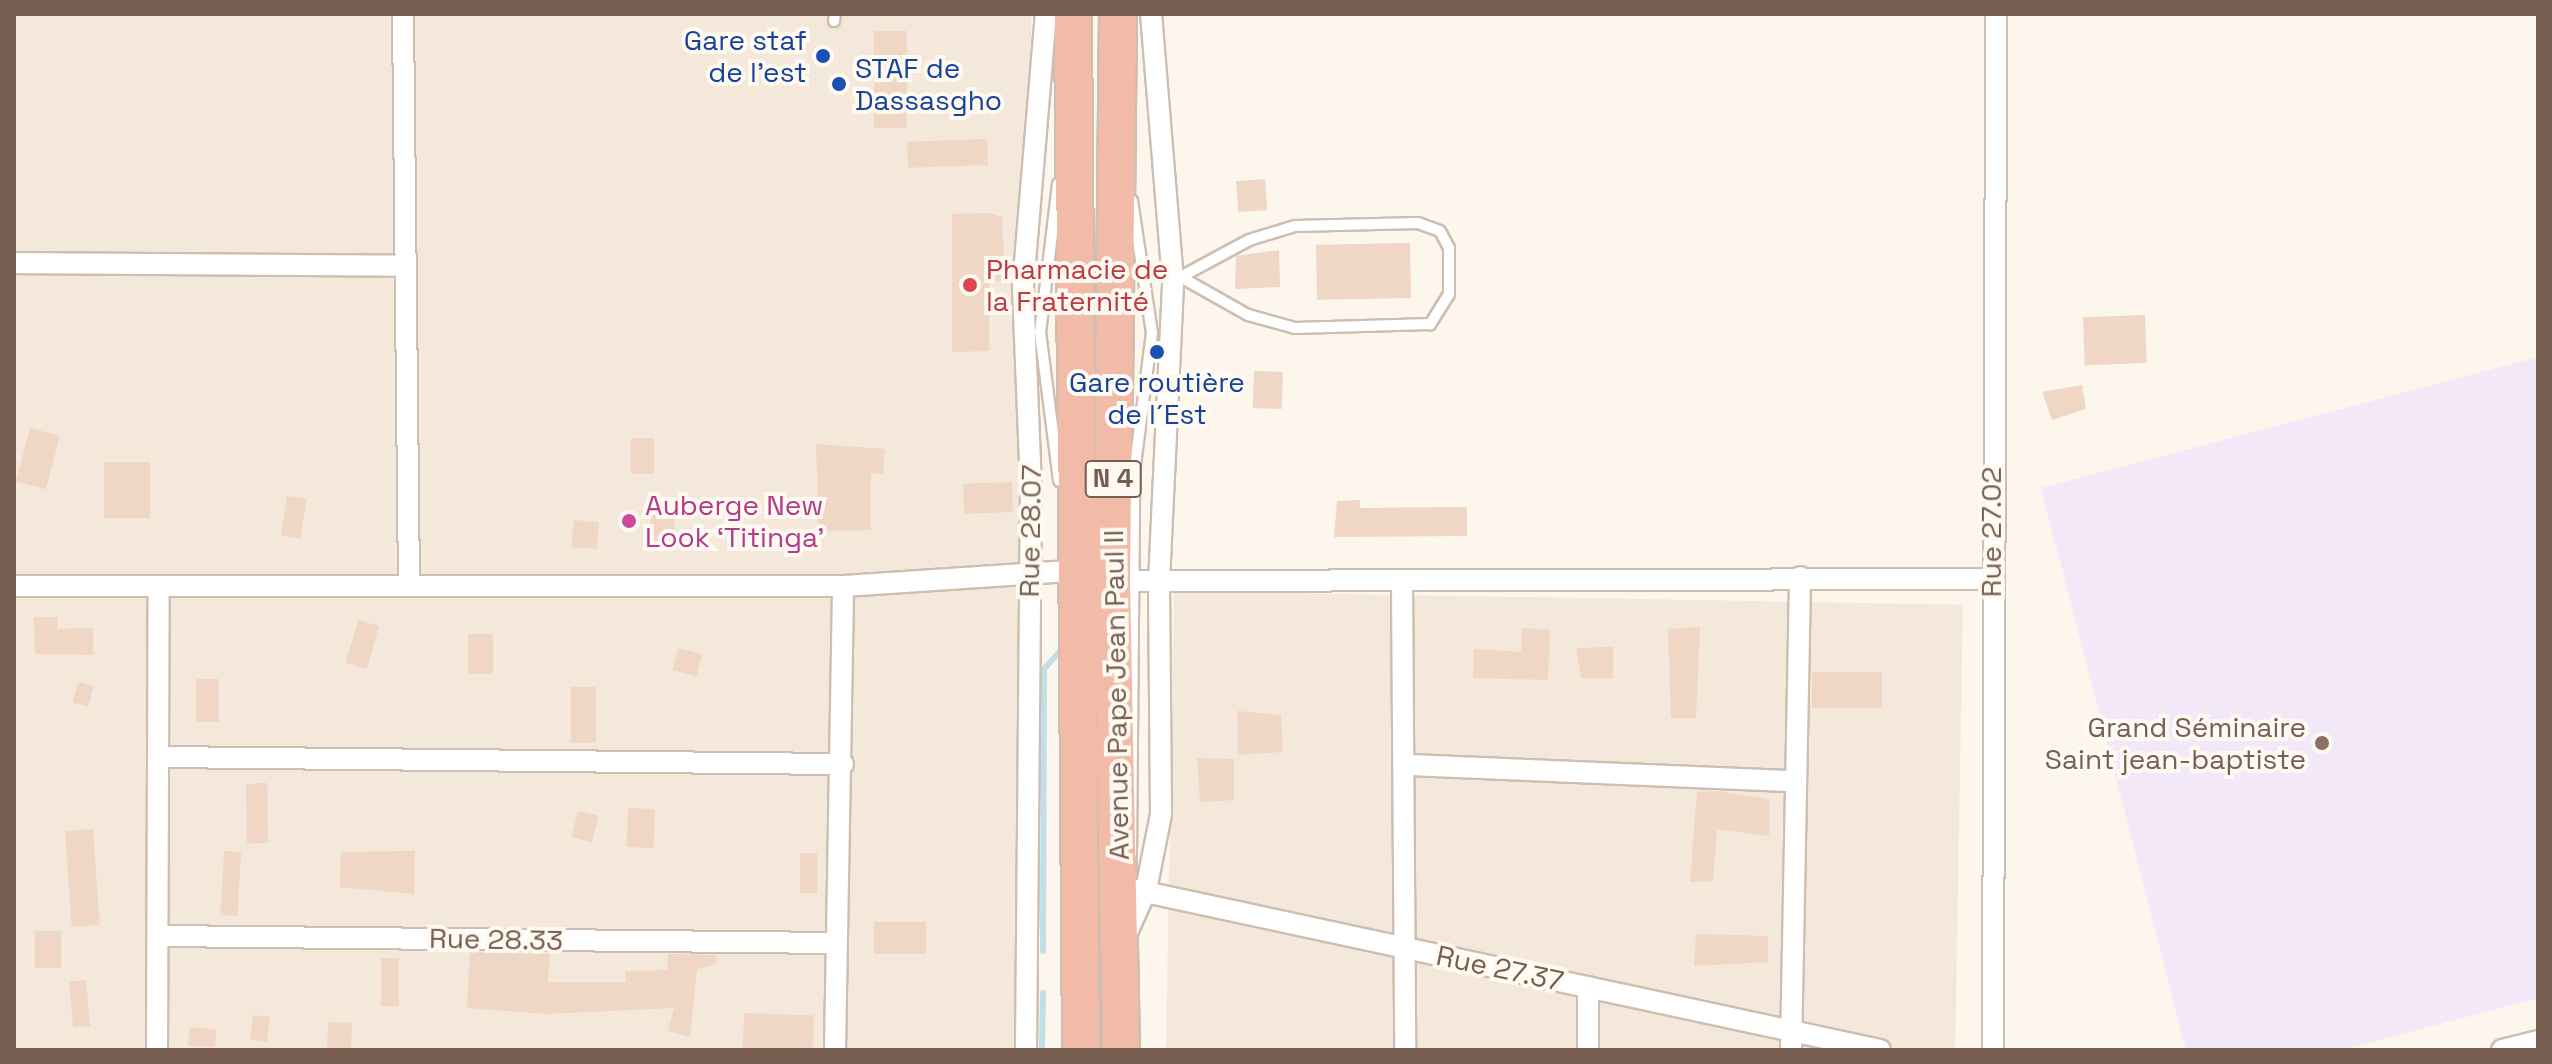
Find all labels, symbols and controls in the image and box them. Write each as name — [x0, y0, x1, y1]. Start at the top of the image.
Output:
place label: Gare staf de l'est — [684, 23, 807, 89]
marker: Gare staf de l'est — [814, 47, 832, 65]
place label: STAF de Dassasgho — [855, 51, 1002, 117]
marker: STAF de Dassasgho — [830, 75, 848, 93]
place label: Pharmacie de la Fraternité — [986, 252, 1168, 318]
marker: Pharmacie de la Fraternité — [961, 276, 979, 294]
marker: Gare routière de l´Est — [1148, 343, 1166, 361]
place label: Gare routière de l´Est — [1069, 365, 1245, 431]
road number: N 4 — [1083, 457, 1143, 501]
street label: Rue 28.07 — [1012, 464, 1048, 598]
street label: Rue 27.02 — [1974, 467, 2008, 597]
place label: Auberge New Look ‘Titinga’ — [645, 488, 824, 554]
marker: Auberge New Look ‘Titinga’ — [620, 512, 638, 530]
street label: Avenue Pape Jean Paul II — [1096, 529, 1136, 861]
place label: Grand Séminaire Saint jean-baptiste — [2045, 710, 2306, 776]
marker: Grand Séminaire Saint jean-baptiste — [2313, 734, 2331, 752]
street label: Rue 28.33 — [429, 921, 563, 957]
street label: Rue 27.37 — [1433, 938, 1567, 998]

